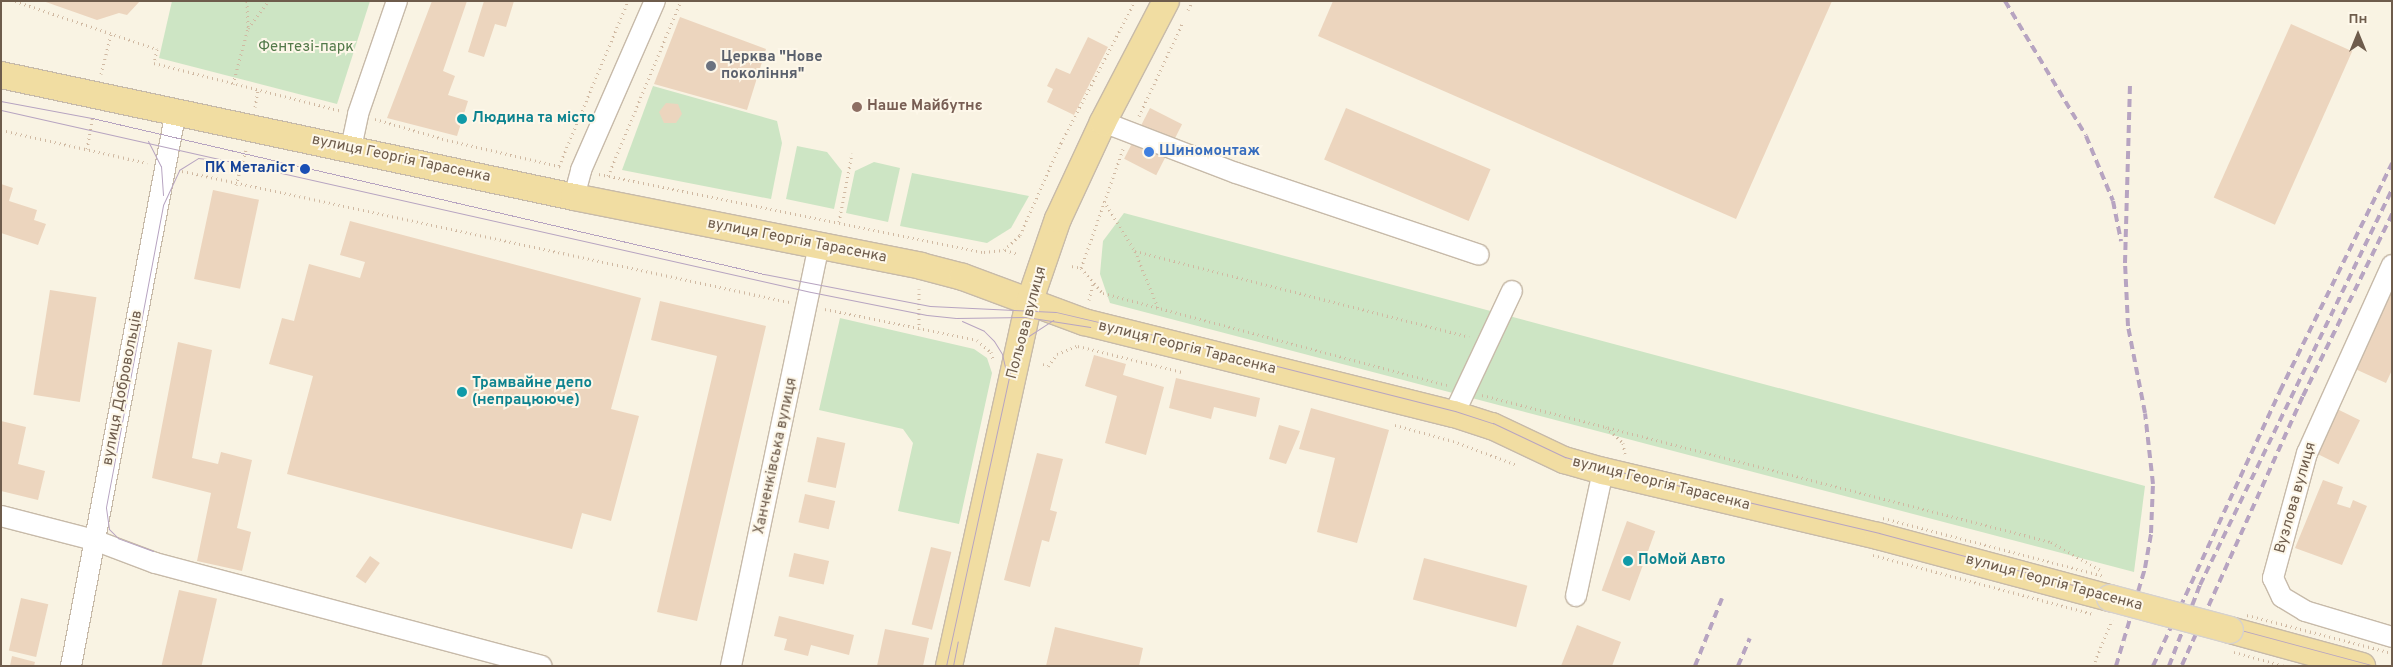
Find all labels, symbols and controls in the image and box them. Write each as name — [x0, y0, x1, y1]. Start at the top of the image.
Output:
north arrow — [2333, 10, 2383, 60]
text: Пн — [2349, 11, 2367, 28]
park label: Фентезі-парк — [258, 39, 354, 57]
place label: Церква "Нове покоління" — [721, 48, 823, 83]
marker: Церква "Нове покоління" — [705, 60, 717, 72]
place label: Наше Майбутнє — [867, 98, 983, 116]
marker: Наше Майбутнє — [851, 101, 863, 113]
place label: Людина та місто — [472, 110, 595, 128]
marker: Людина та місто — [456, 113, 468, 125]
street label: вулиця Георгія Тарасенка — [310, 131, 492, 187]
place label: Шиномонтаж — [1159, 143, 1260, 161]
marker: Шиномонтаж — [1143, 146, 1155, 158]
place label: ПК Металіст — [205, 160, 295, 178]
marker: ПК Металіст — [299, 163, 311, 175]
street label: вулиця Георгія Тарасенка — [706, 215, 888, 267]
street label: Польова вулиця — [1003, 265, 1051, 381]
street label: вулиця Добровольців — [99, 309, 147, 467]
street label: вулиця Георгія Тарасенка — [1096, 317, 1278, 379]
place label: Трамвайне депо (непрацююче) — [472, 374, 592, 409]
street label: Ханченківська вулиця — [751, 376, 801, 536]
marker: Трамвайне депо (непрацююче) — [456, 386, 468, 398]
street label: Вузлова вулиця — [2272, 440, 2320, 556]
street label: вулиця Георгія Тарасенка — [1570, 453, 1752, 515]
street label: вулиця Георгія Тарасенка — [1963, 551, 2145, 615]
place label: ПоМой Авто — [1638, 552, 1726, 570]
marker: ПоМой Авто — [1622, 555, 1634, 567]

